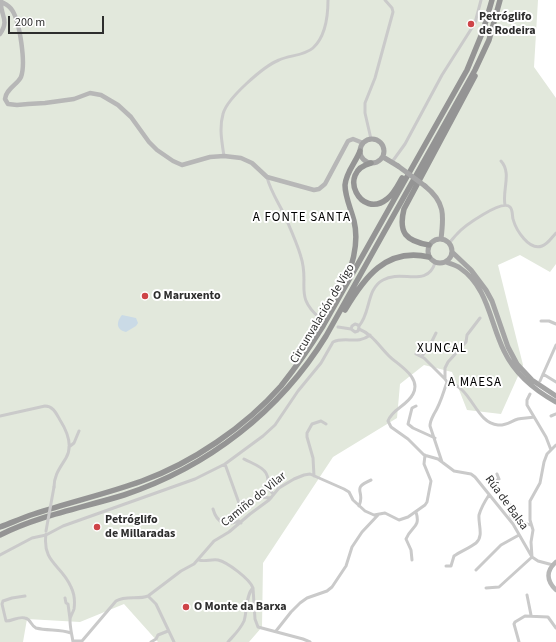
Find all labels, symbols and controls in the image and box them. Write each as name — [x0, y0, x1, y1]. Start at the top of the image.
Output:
scale bar — [10, 8, 106, 34]
place label: Petróglifo de Rodeira — [479, 10, 536, 38]
text: 200 m — [15, 14, 45, 31]
marker: Petróglifo de Rodeira — [466, 19, 476, 29]
district label: A FONTE SANTA — [253, 210, 351, 226]
street label: Circunvalación de Vigo — [288, 262, 358, 366]
place label: O Maruxento — [153, 289, 221, 303]
marker: O Maruxento — [140, 291, 150, 301]
district label: XUNCAL — [417, 341, 467, 357]
district label: A MAESA — [448, 375, 502, 391]
street label: Camiño do Vilar — [219, 469, 289, 531]
street label: Rúa de Balsa — [481, 473, 531, 533]
place label: Petróglifo de Millaradas — [105, 513, 175, 541]
marker: Petróglifo de Millaradas — [92, 522, 102, 532]
place label: O Monte da Barxa — [194, 600, 287, 614]
marker: O Monte da Barxa — [181, 602, 191, 612]

